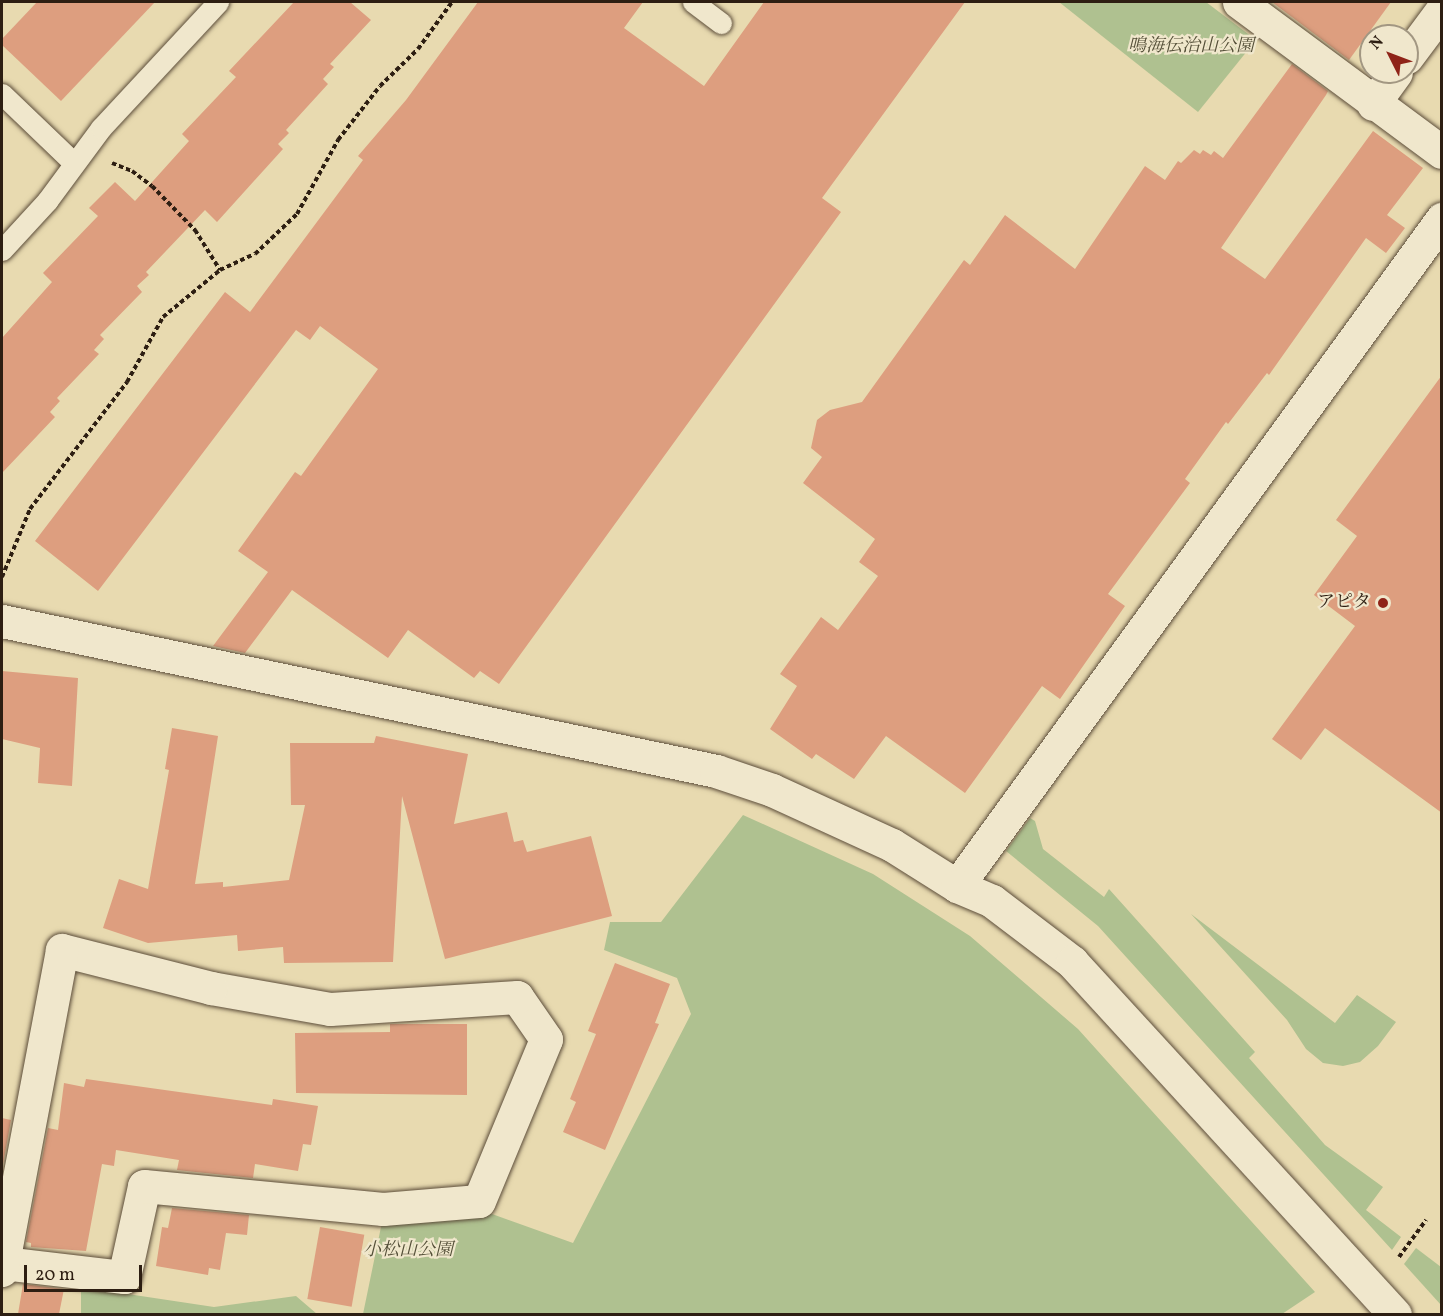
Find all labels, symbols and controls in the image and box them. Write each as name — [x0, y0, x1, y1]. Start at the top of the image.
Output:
north arrow — [1359, 24, 1419, 84]
text: N — [1365, 32, 1389, 55]
park label: 鳴海伝治山公園 — [1128, 36, 1254, 58]
place label: アピタ — [1317, 592, 1371, 614]
marker: アピタ — [1376, 596, 1390, 610]
park label: 小松山公園 — [363, 1240, 453, 1262]
scale bar — [27, 1253, 146, 1291]
text: 20 m — [35, 1263, 75, 1288]

